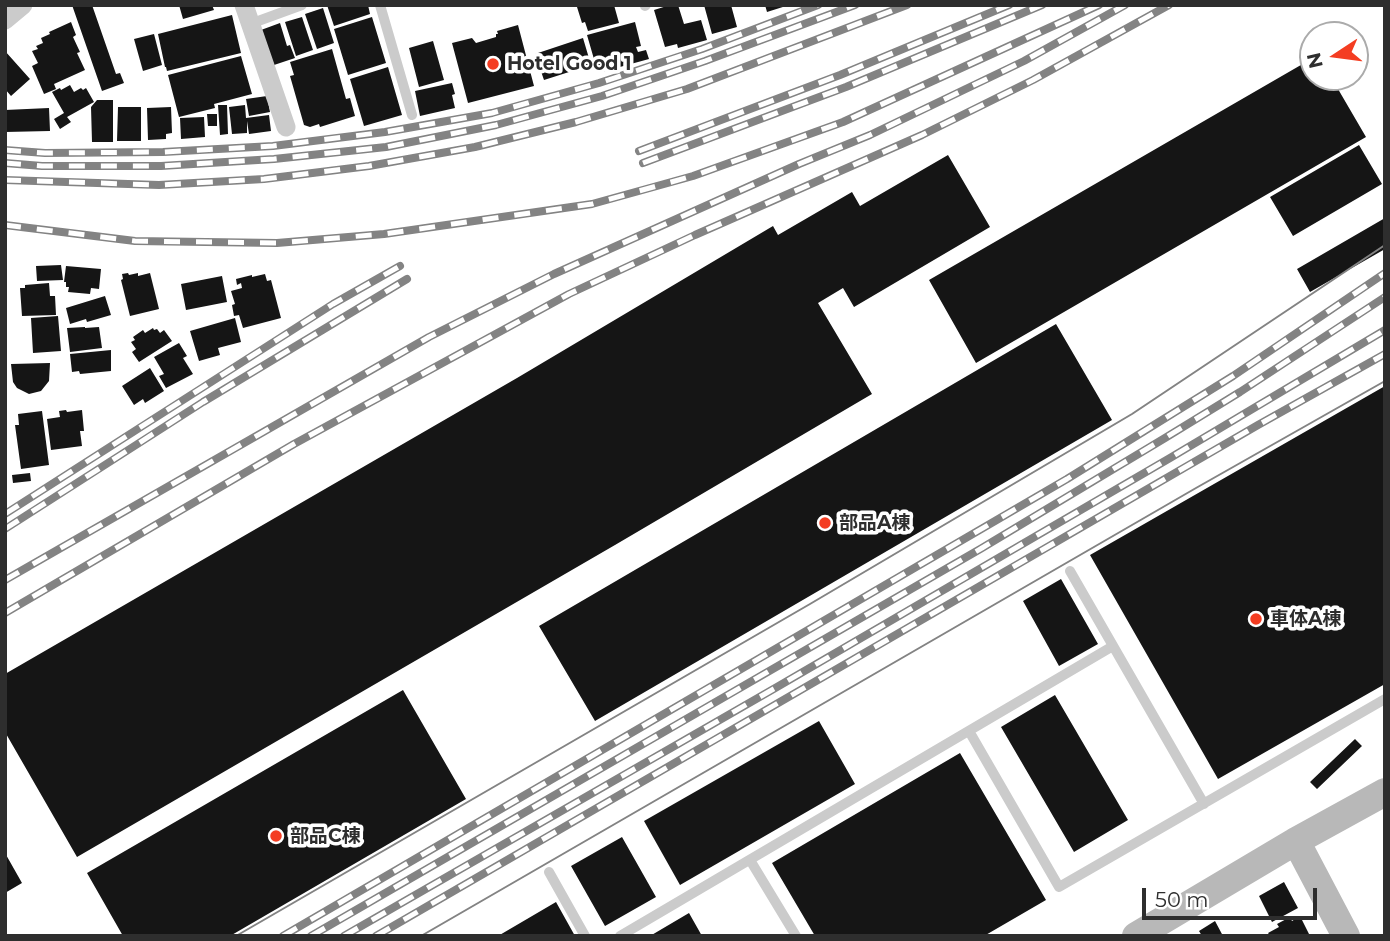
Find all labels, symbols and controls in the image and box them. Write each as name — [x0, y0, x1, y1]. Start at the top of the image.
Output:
north arrow — [1299, 21, 1369, 91]
text: N — [1302, 50, 1328, 70]
place label: Hotel Good 1 — [507, 53, 631, 75]
marker: Hotel Good 1 — [485, 56, 501, 72]
place label: 部品A棟 — [839, 512, 911, 534]
marker: 部品A棟 — [817, 515, 833, 531]
place label: 車体A棟 — [1270, 608, 1342, 630]
marker: 車体A棟 — [1248, 611, 1264, 627]
place label: 部品C棟 — [290, 825, 361, 847]
marker: 部品C棟 — [268, 828, 284, 844]
scale bar — [1145, 874, 1320, 918]
text: 50 m — [1155, 887, 1209, 912]

